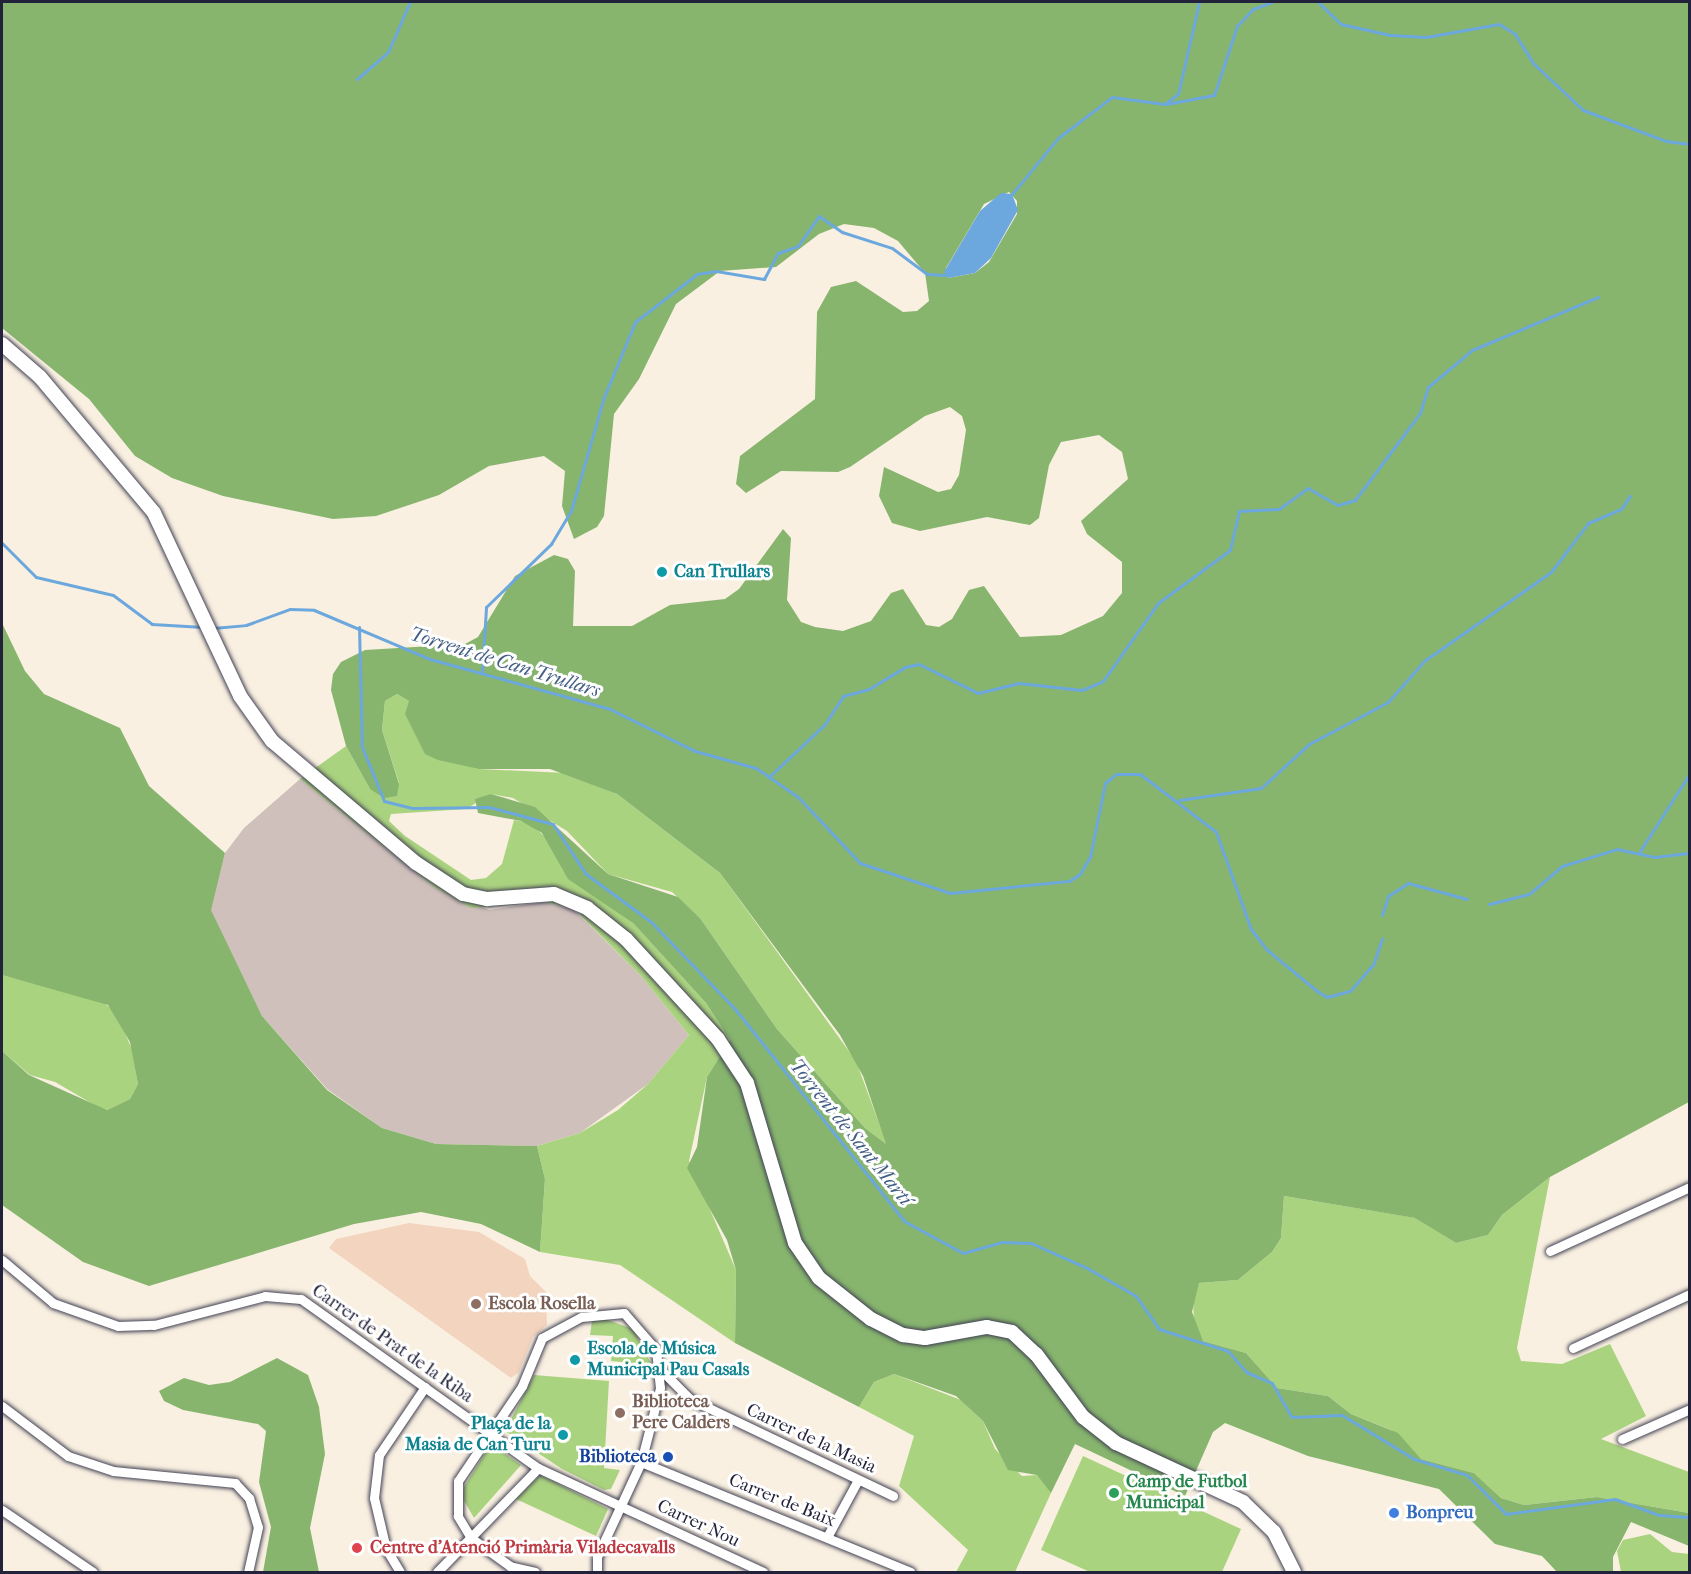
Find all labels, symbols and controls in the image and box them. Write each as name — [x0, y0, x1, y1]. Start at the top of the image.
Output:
place label: Can Trullars — [674, 561, 770, 583]
marker: Can Trullars — [655, 565, 669, 579]
water label: Torrent de Can Trullars — [407, 622, 603, 702]
water label: Torrent de Sant Martí — [785, 1054, 917, 1210]
street label: Carrer de Prat de la Riba — [307, 1280, 477, 1408]
place label: Escola Rosella — [488, 1293, 595, 1315]
marker: Escola Rosella — [469, 1297, 483, 1311]
place label: Escola de Música Municipal Pau Casals — [587, 1339, 749, 1382]
marker: Escola de Música Municipal Pau Casals — [568, 1353, 582, 1367]
place label: Biblioteca Pere Calders — [632, 1392, 730, 1434]
street label: Carrer de la Masia — [743, 1399, 879, 1479]
marker: Biblioteca Pere Calders — [613, 1406, 627, 1420]
place label: Plaça de la Masia de Can Turu — [405, 1414, 551, 1456]
marker: Plaça de la Masia de Can Turu — [556, 1428, 570, 1442]
place label: Biblioteca — [579, 1446, 656, 1468]
marker: Biblioteca — [661, 1450, 675, 1464]
street label: Carrer de Baix — [725, 1470, 839, 1532]
place label: Camp de Futbol Municipal — [1126, 1472, 1247, 1514]
marker: Camp de Futbol Municipal — [1107, 1486, 1121, 1500]
street label: Carrer Nou — [653, 1496, 743, 1552]
place label: Bonpreu — [1406, 1502, 1473, 1524]
marker: Bonpreu — [1387, 1506, 1401, 1520]
place label: Centre d'Atenció Primària Viladecavalls — [370, 1537, 675, 1559]
marker: Centre d'Atenció Primària Viladecavalls — [348, 1539, 366, 1557]

